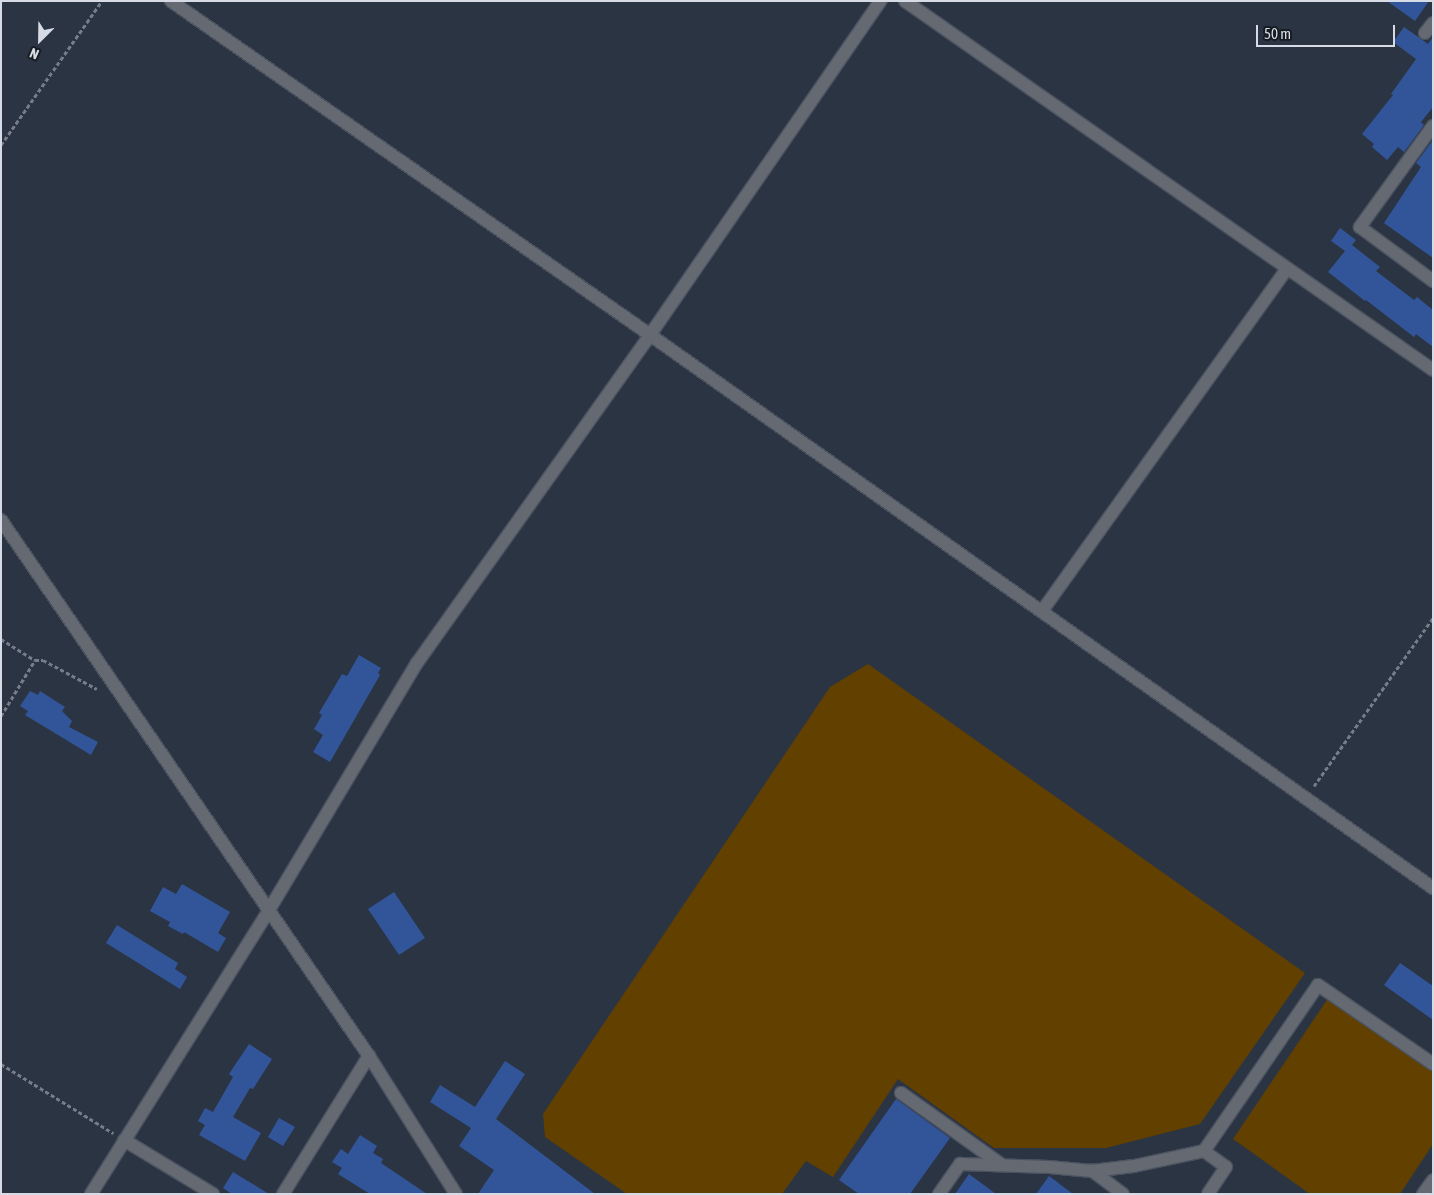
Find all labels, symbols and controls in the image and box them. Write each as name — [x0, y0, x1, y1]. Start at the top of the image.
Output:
north arrow — [15, 15, 65, 65]
scale bar — [1259, 15, 1398, 47]
text: 50 m — [1264, 25, 1291, 42]
text: N — [27, 45, 41, 63]

